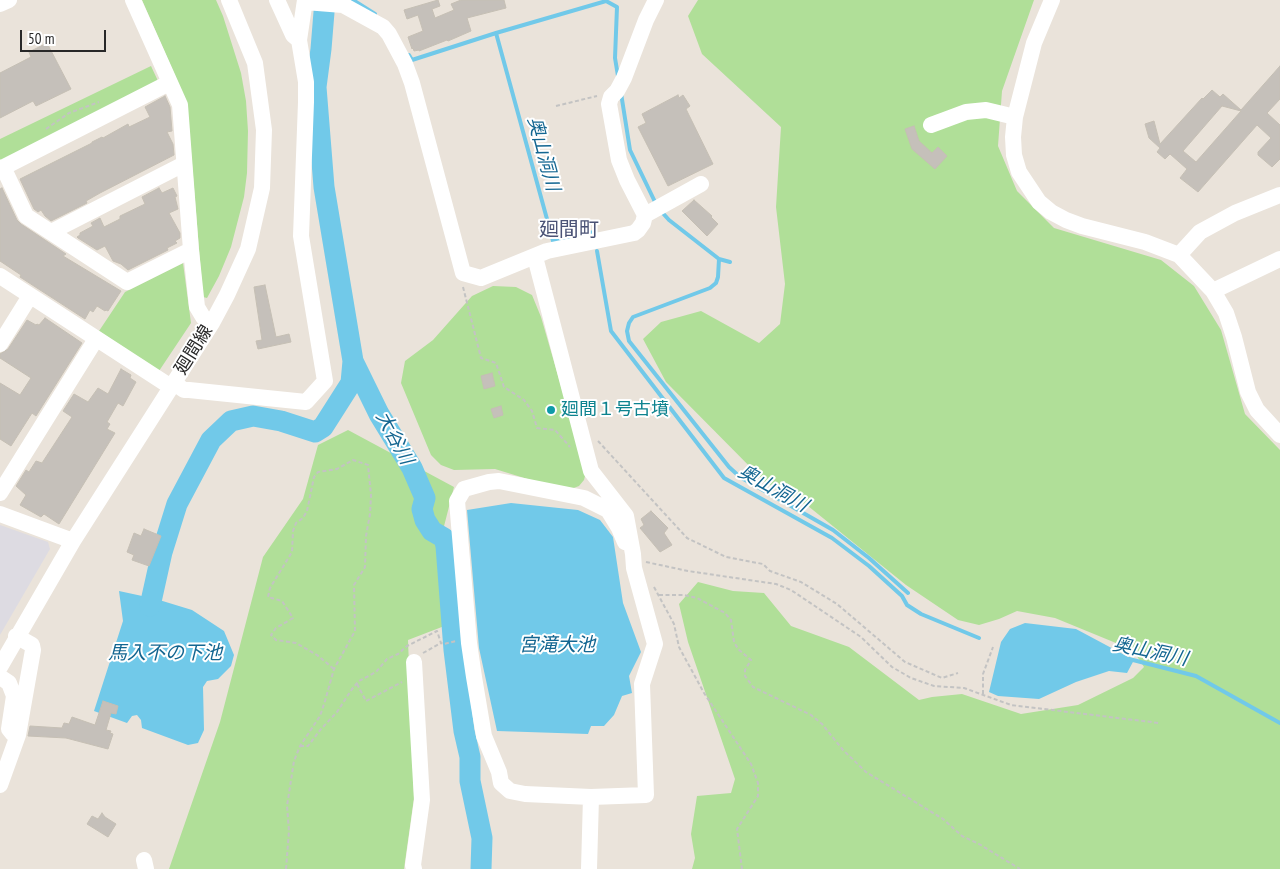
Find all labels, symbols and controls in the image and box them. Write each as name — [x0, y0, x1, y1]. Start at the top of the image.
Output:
scale bar — [22, 20, 109, 52]
text: 50 m — [28, 29, 54, 48]
water label: 奥山洞川 — [522, 114, 564, 194]
district label: 廻間町 — [539, 218, 599, 242]
street label: 廻間線 — [171, 321, 217, 379]
place label: 廻間１号古墳 — [561, 399, 669, 421]
marker: 廻間１号古墳 — [545, 404, 557, 416]
water label: 大谷川 — [371, 407, 417, 469]
water label: 奥山洞川 — [734, 461, 812, 517]
water label: 奥山洞川 — [1110, 633, 1190, 671]
water label: 宮滝大池 — [519, 635, 595, 657]
water label: 馬入不の下池 — [108, 643, 222, 665]

